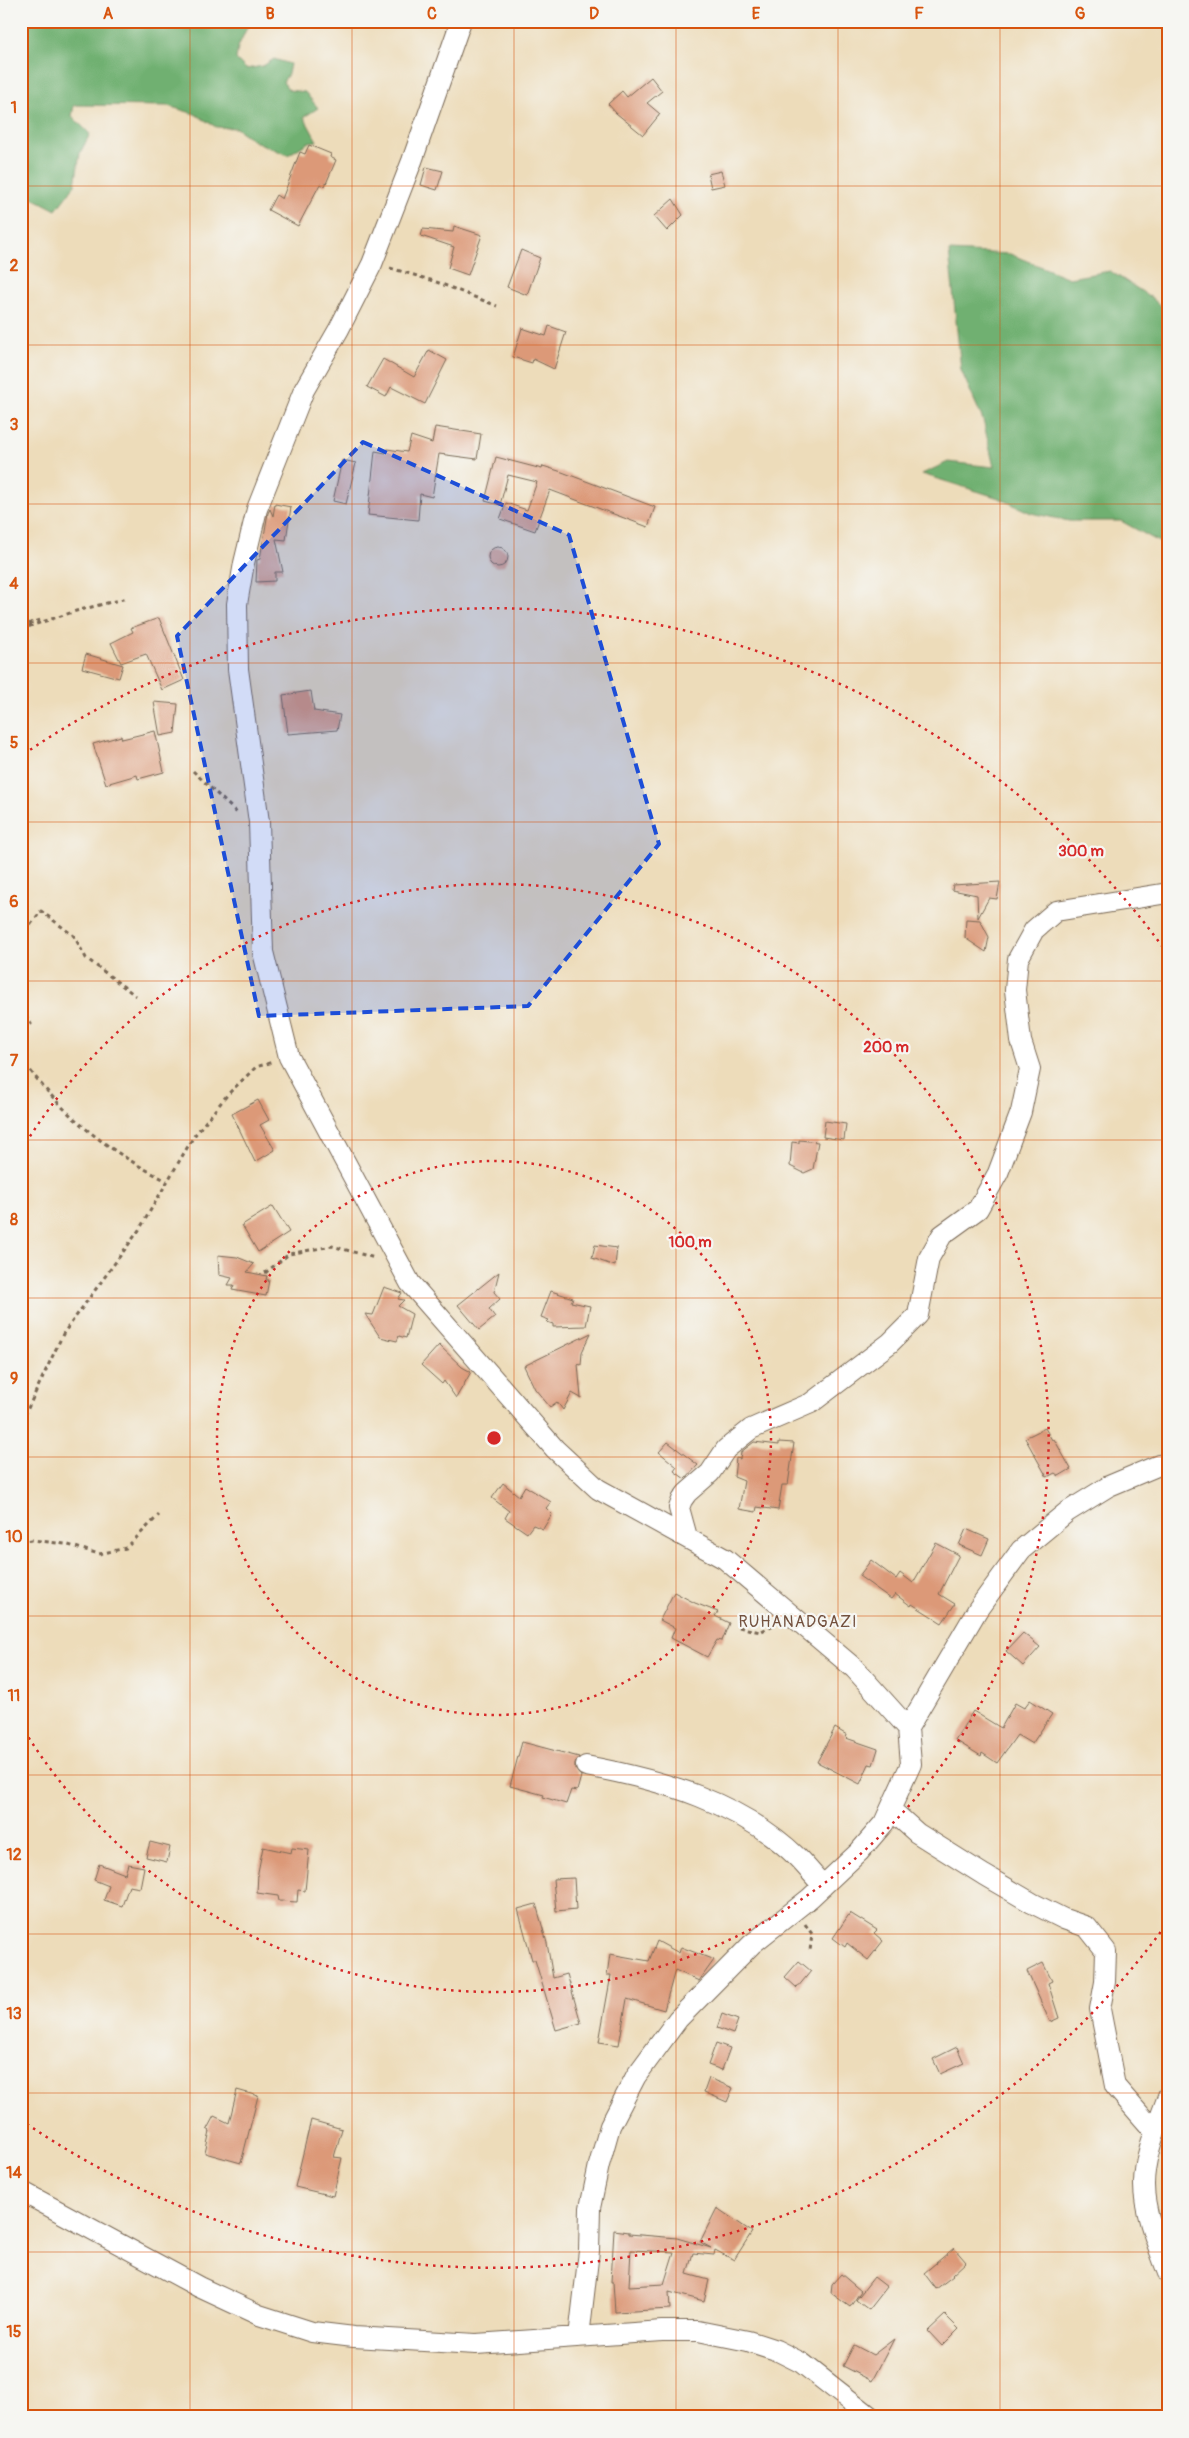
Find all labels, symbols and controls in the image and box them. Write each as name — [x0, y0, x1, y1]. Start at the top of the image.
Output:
text: A — [103, 4, 114, 24]
text: B — [265, 4, 275, 24]
text: C — [427, 4, 437, 24]
text: D — [589, 4, 599, 24]
text: E — [752, 4, 761, 24]
text: F — [914, 4, 924, 24]
text: G — [1075, 4, 1086, 24]
text: 1 — [11, 98, 17, 118]
text: 2 — [10, 256, 19, 276]
text: 3 — [10, 415, 19, 435]
text: 4 — [9, 574, 19, 594]
text: 5 — [10, 733, 19, 753]
text: 300 m — [1058, 842, 1104, 861]
text: 6 — [9, 892, 19, 912]
text: 200 m — [863, 1038, 909, 1057]
text: 7 — [10, 1051, 19, 1071]
text: 8 — [10, 1210, 18, 1230]
text: 100 m — [669, 1233, 711, 1252]
text: 9 — [10, 1369, 18, 1389]
centre of rings — [485, 1429, 503, 1447]
text: 10 — [5, 1527, 23, 1547]
district label: RUHANADGAZI — [738, 1612, 858, 1632]
text: 11 — [8, 1686, 20, 1706]
text: 12 — [6, 1845, 22, 1865]
text: 13 — [6, 2004, 22, 2024]
text: 14 — [6, 2163, 22, 2183]
text: 15 — [7, 2322, 22, 2342]

